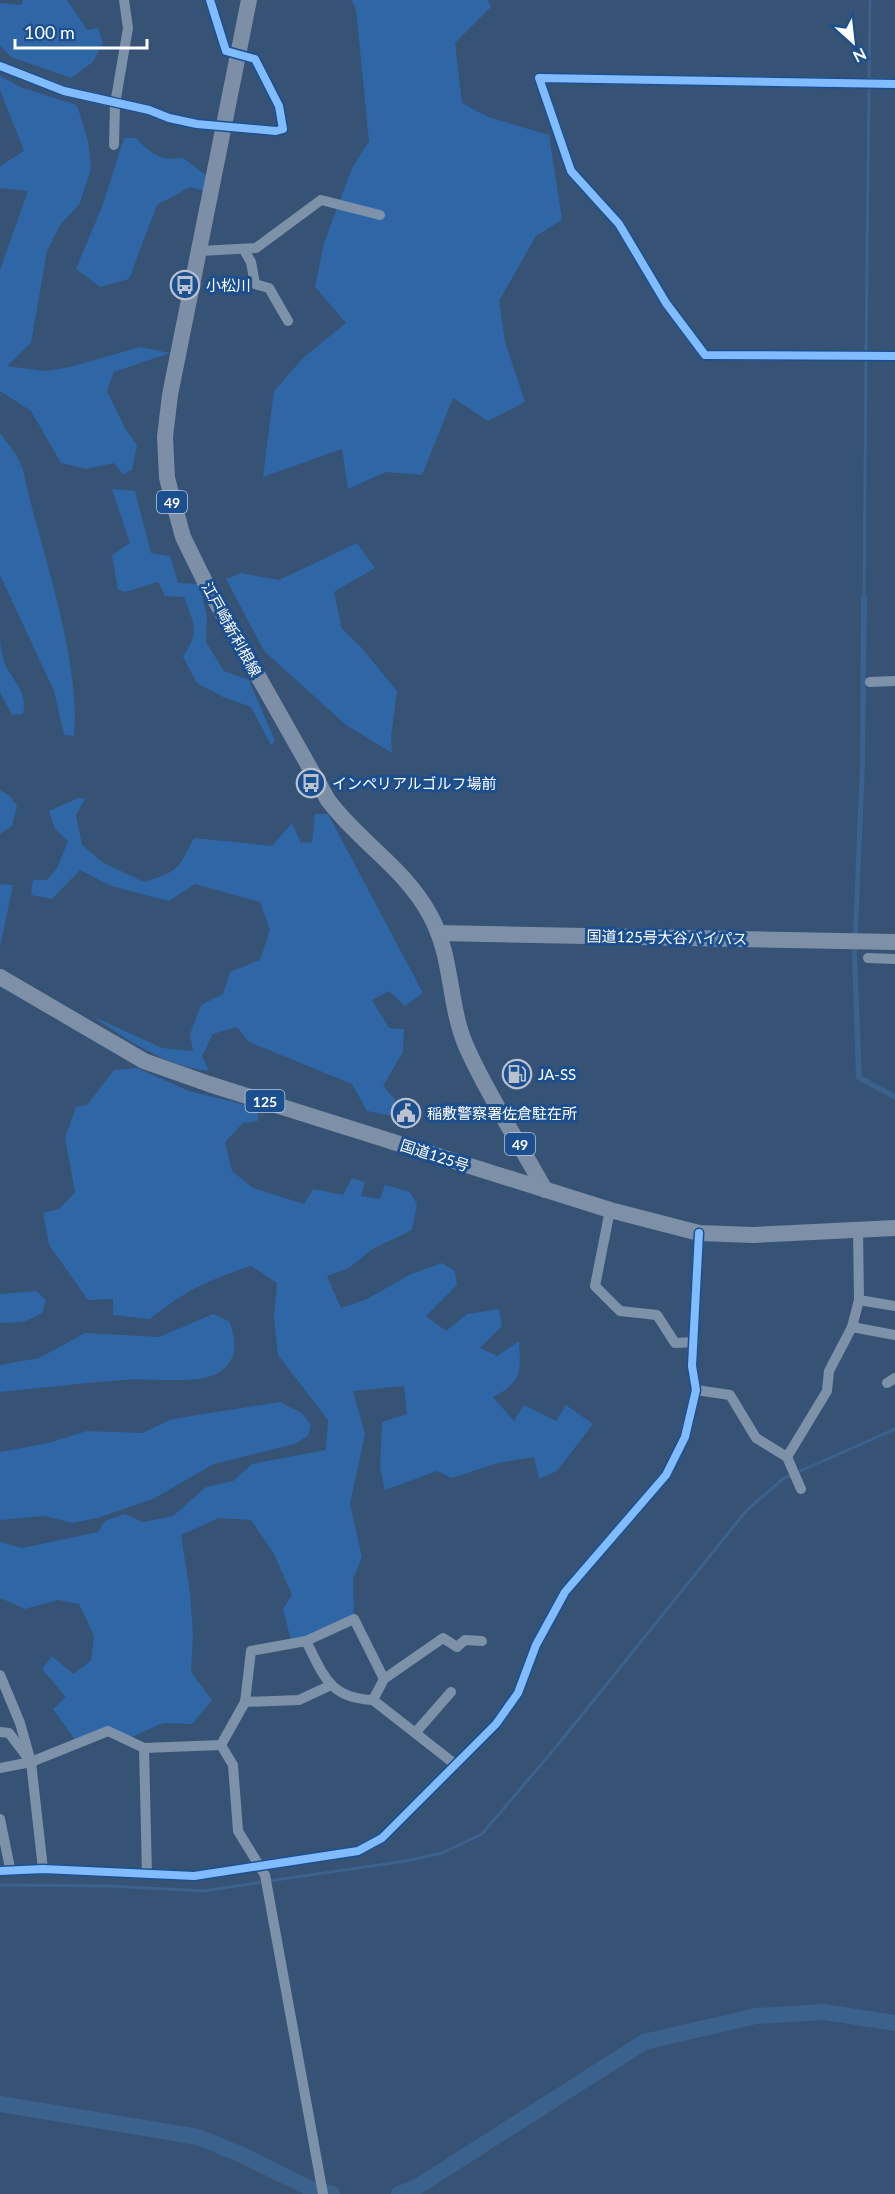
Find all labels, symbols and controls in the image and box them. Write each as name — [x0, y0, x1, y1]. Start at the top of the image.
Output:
scale bar — [15, 12, 147, 50]
north arrow — [823, 12, 883, 72]
text: 100 m — [24, 21, 75, 43]
text: N — [850, 45, 870, 67]
bus stop icon: 小松川 — [169, 269, 201, 301]
place label: 小松川 — [206, 276, 251, 294]
road number: 49 — [157, 491, 187, 513]
street label: 江戸崎新利根線 — [199, 579, 265, 679]
bus stop icon: インペリアルゴルフ場前 — [295, 767, 327, 799]
place label: インペリアルゴルフ場前 — [332, 774, 497, 792]
street label: 国道125号大谷バイパス — [586, 927, 748, 947]
fuel station icon: JA-SS — [501, 1058, 533, 1090]
place label: JA-SS — [538, 1065, 576, 1083]
road number: 125 — [246, 1090, 284, 1112]
public building icon: 稲敷警察署佐倉駐在所 — [390, 1097, 422, 1129]
place label: 稲敷警察署佐倉駐在所 — [427, 1104, 577, 1122]
road number: 49 — [505, 1133, 535, 1155]
street label: 国道125号 — [398, 1135, 472, 1175]

